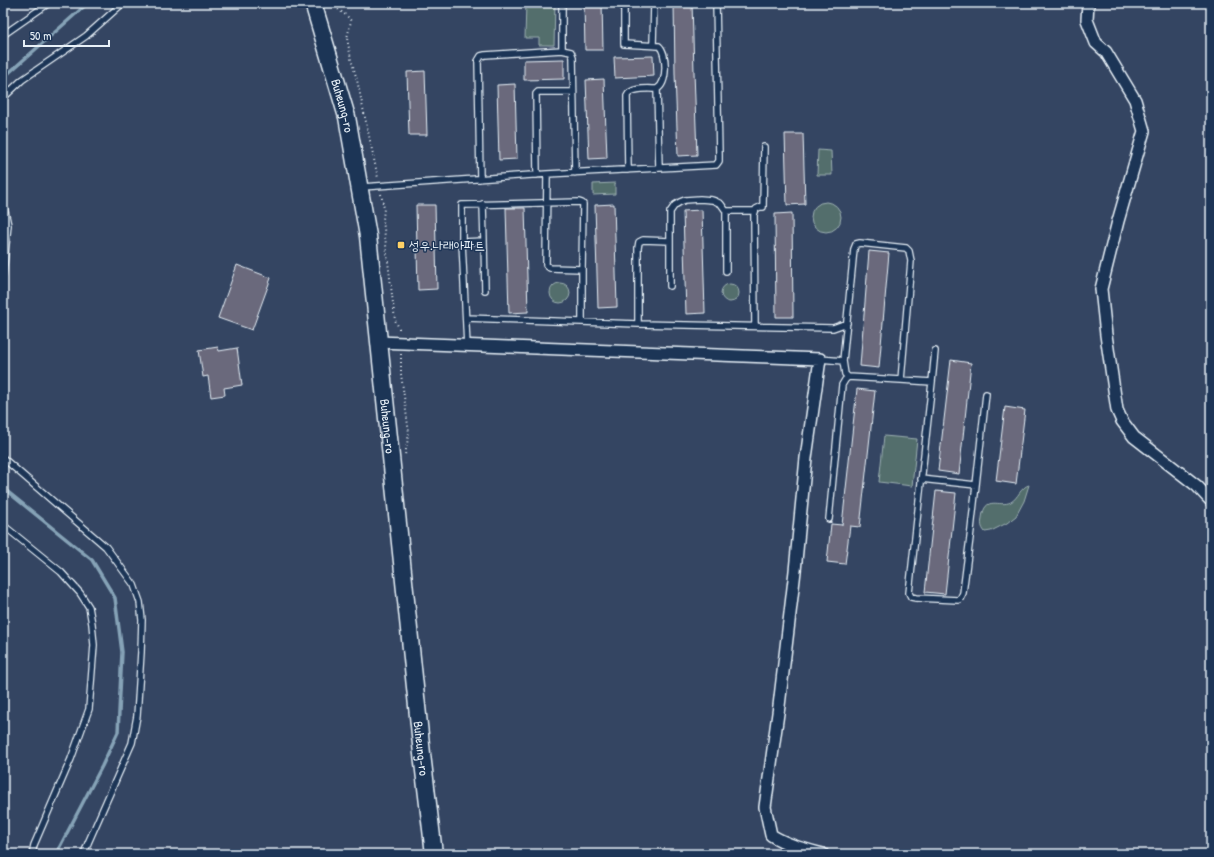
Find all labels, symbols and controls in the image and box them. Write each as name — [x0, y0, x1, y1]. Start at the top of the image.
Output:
scale bar — [24, 22, 109, 48]
text: 50 m — [30, 27, 51, 44]
street label: Buheung-ro — [327, 77, 359, 134]
place label: 성우.나래아파트 — [409, 236, 485, 254]
marker: 성우.나래아파트 — [396, 240, 406, 250]
street label: Buheung-ro — [376, 398, 400, 454]
street label: Buheung-ro — [410, 720, 434, 777]

